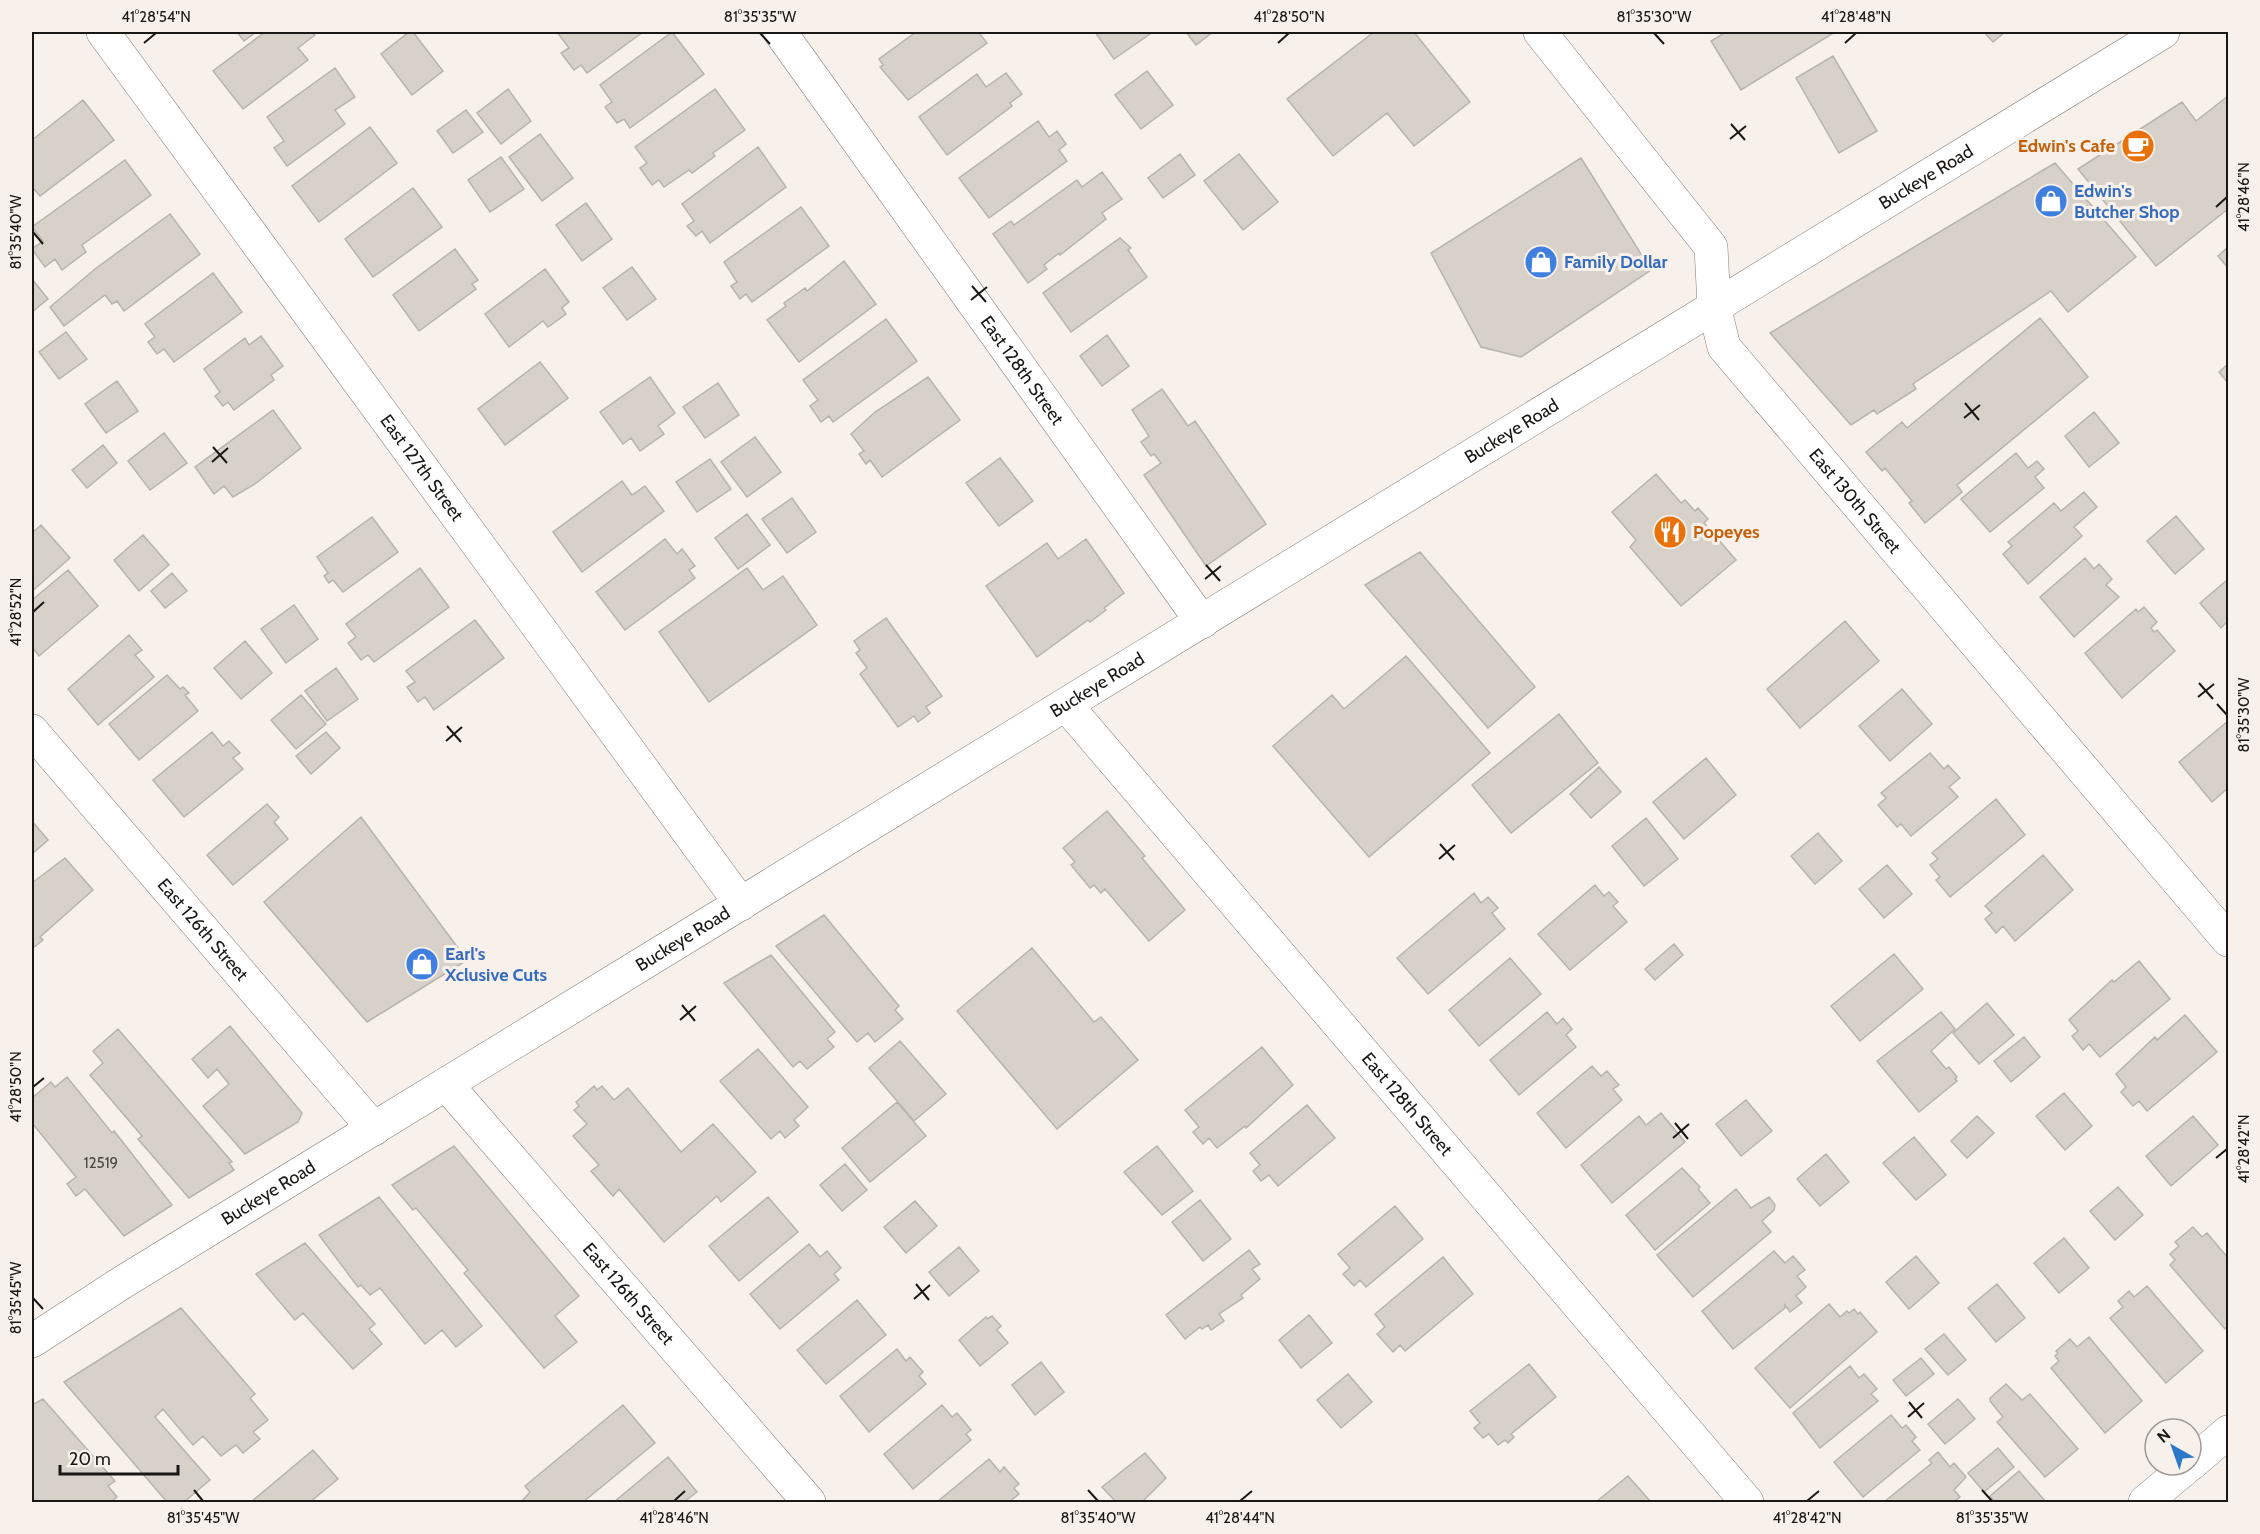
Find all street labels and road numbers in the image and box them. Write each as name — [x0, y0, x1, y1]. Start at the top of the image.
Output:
street label: Buckeye Road — [1875, 140, 1977, 214]
street label: East 128th Street — [976, 312, 1068, 429]
street label: Buckeye Road — [1461, 394, 1563, 468]
street label: East 127th Street — [376, 410, 468, 525]
street label: East 130th Street — [1804, 444, 1906, 558]
street label: Buckeye Road — [1046, 648, 1148, 722]
street label: East 126th Street — [153, 874, 253, 985]
street label: Buckeye Road — [632, 902, 734, 976]
street label: East 128th Street — [1357, 1048, 1457, 1160]
street label: Buckeye Road — [217, 1156, 320, 1230]
street label: East 126th Street — [578, 1238, 679, 1349]

